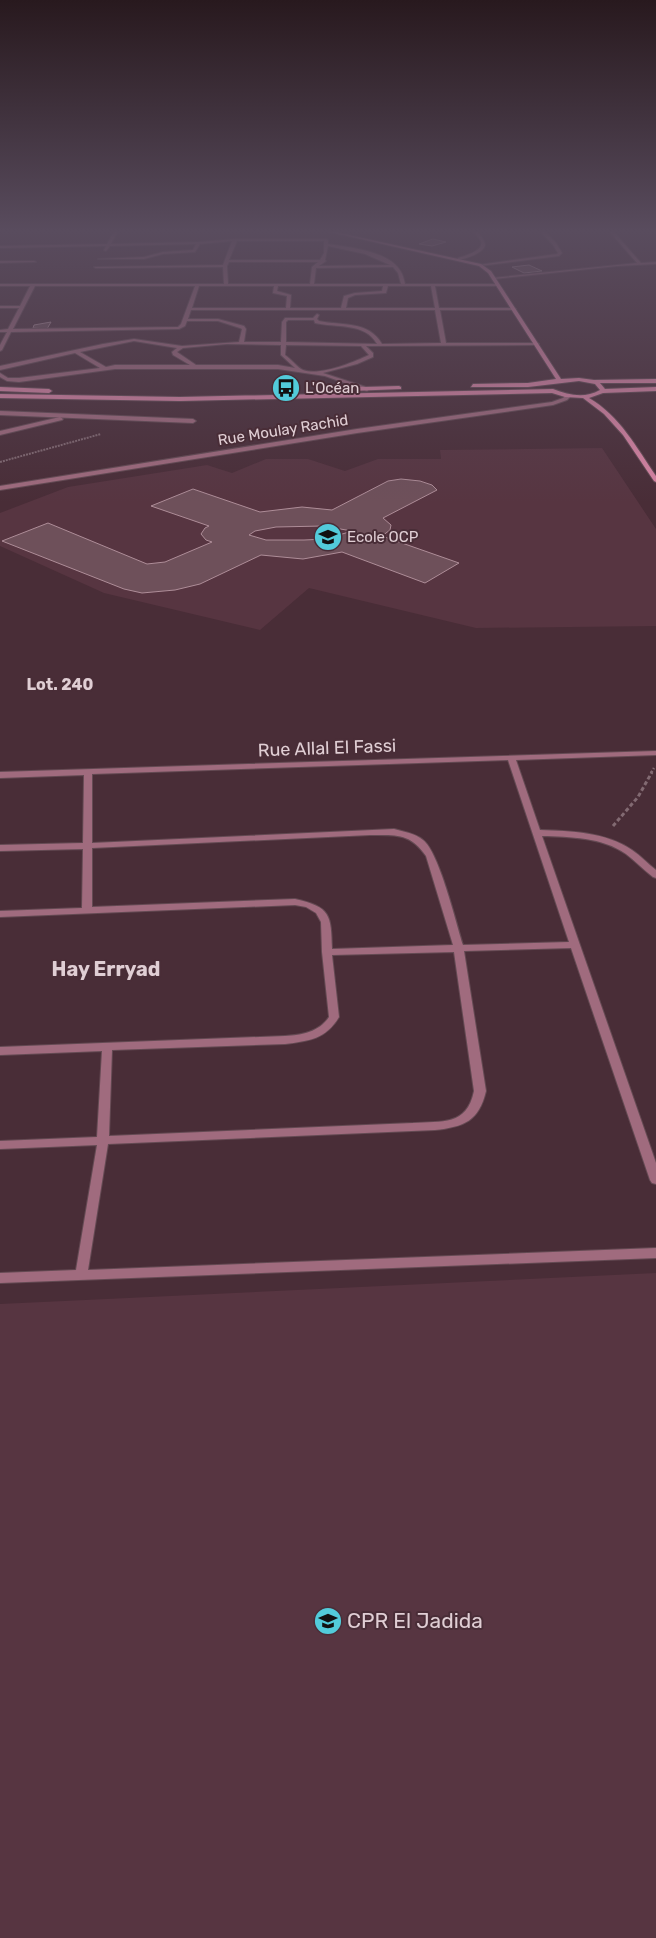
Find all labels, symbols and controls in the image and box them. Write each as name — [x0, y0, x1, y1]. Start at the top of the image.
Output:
bus stop icon: L'Océan — [271, 373, 301, 403]
place label: L'Océan — [305, 379, 359, 397]
street label: Rue Moulay Rachid — [216, 411, 350, 449]
school or university icon: Ecole OCP — [313, 522, 343, 552]
place label: Ecole OCP — [347, 528, 419, 546]
district label: Lot. 240 — [27, 675, 94, 694]
street label: Rue Allal El Fassi — [257, 735, 397, 761]
district label: Hay Erryad — [52, 957, 160, 981]
school or university icon: CPR El Jadida — [313, 1606, 343, 1636]
place label: CPR El Jadida — [347, 1608, 483, 1633]

